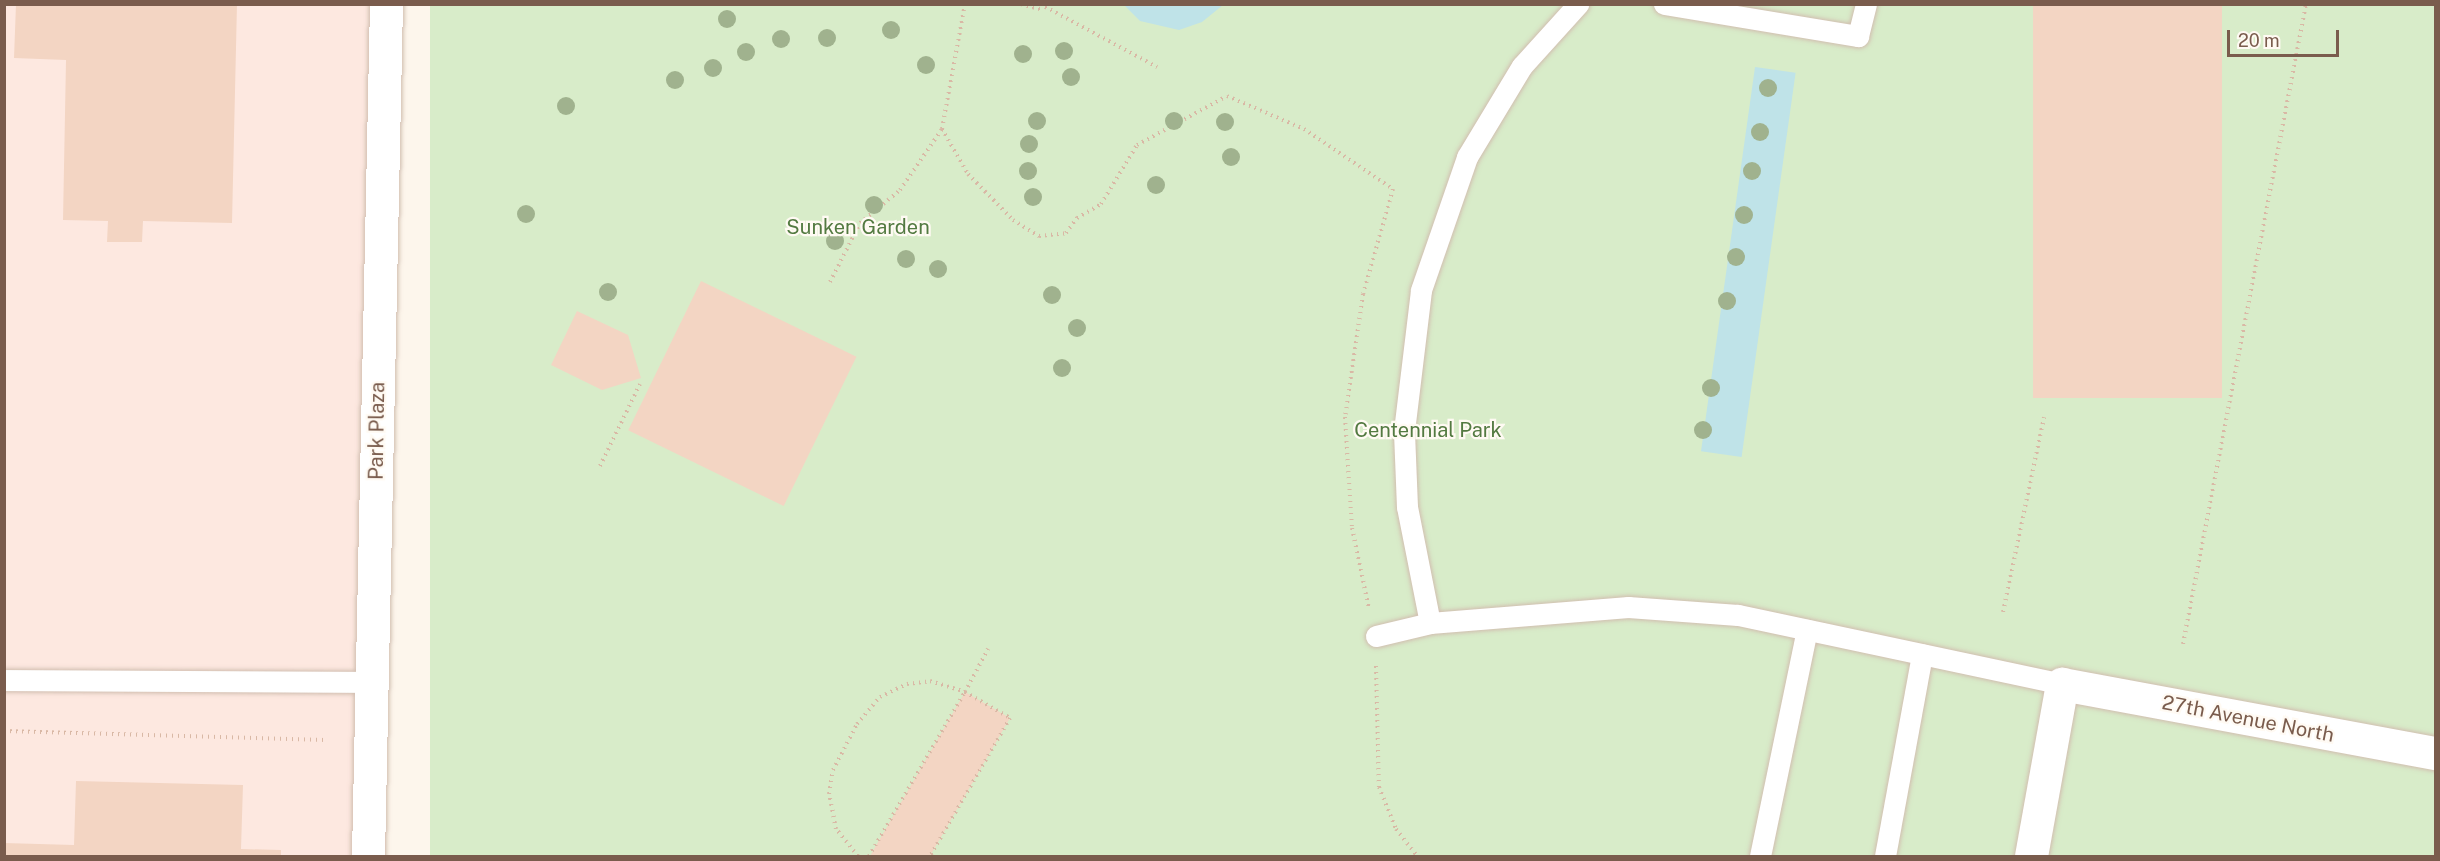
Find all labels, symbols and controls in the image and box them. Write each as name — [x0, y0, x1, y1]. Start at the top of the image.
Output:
scale bar — [2230, 18, 2342, 56]
text: 20 m — [2238, 30, 2280, 51]
park label: Sunken Garden — [786, 215, 930, 239]
street label: Park Plaza — [364, 382, 390, 480]
park label: Centennial Park — [1354, 418, 1502, 442]
street label: 27th Avenue North — [2160, 691, 2336, 747]

